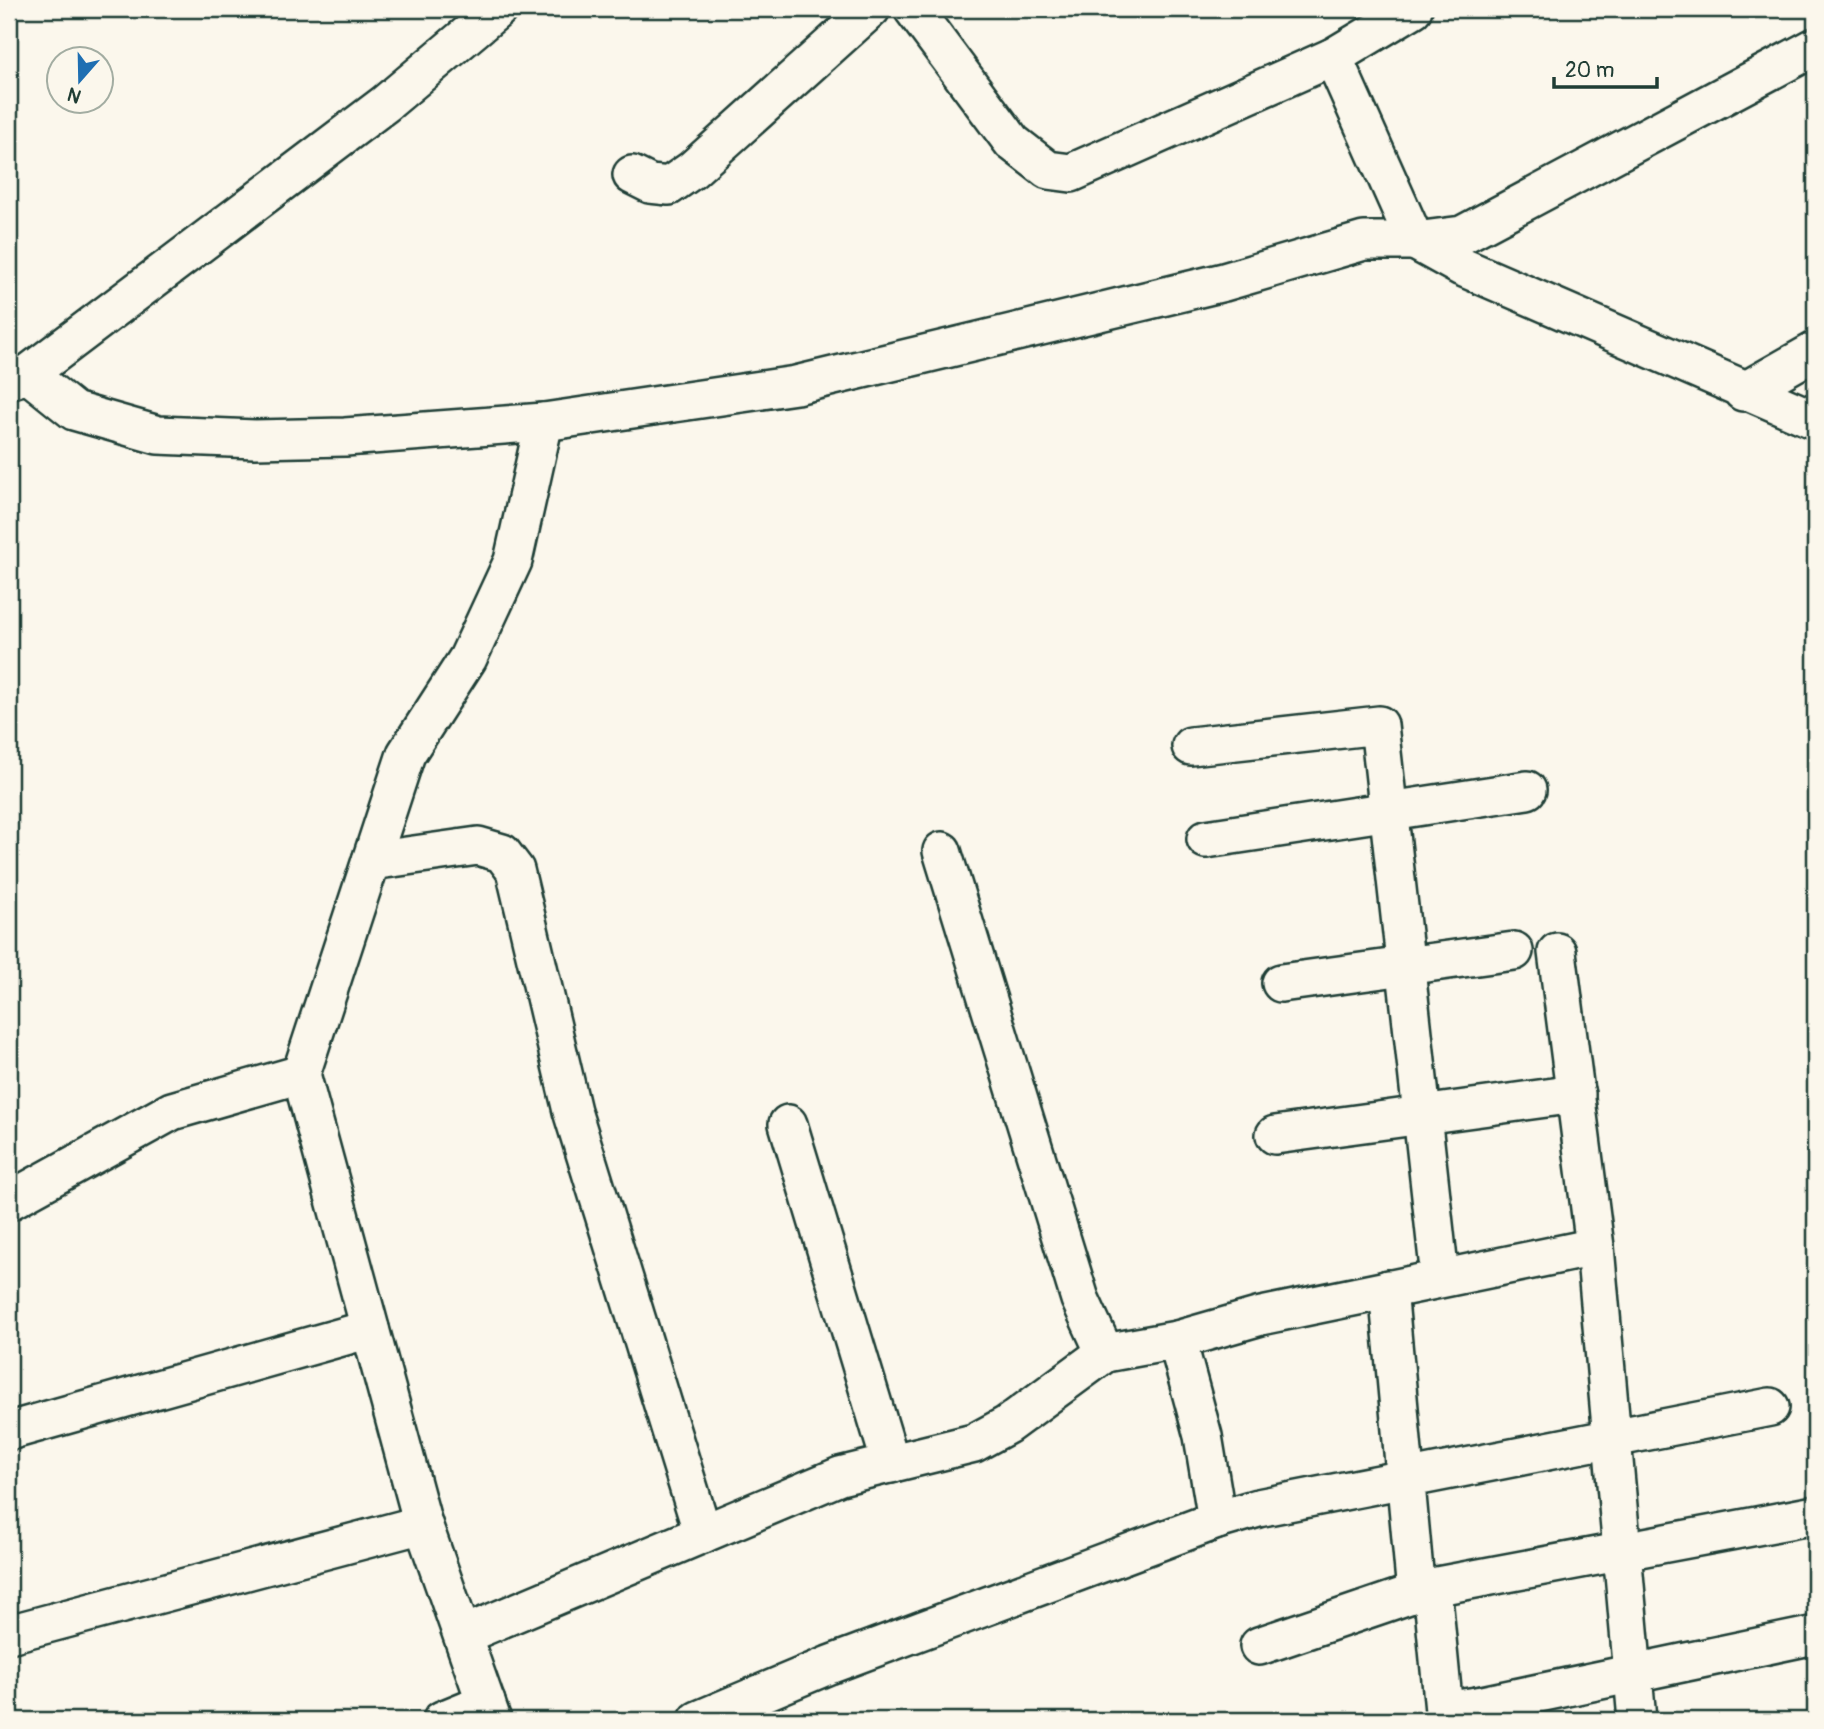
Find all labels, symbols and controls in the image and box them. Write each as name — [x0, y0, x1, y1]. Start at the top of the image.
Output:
north arrow — [46, 46, 116, 116]
scale bar — [1554, 46, 1658, 90]
text: 20 m — [1565, 57, 1614, 84]
text: N — [64, 82, 85, 109]

